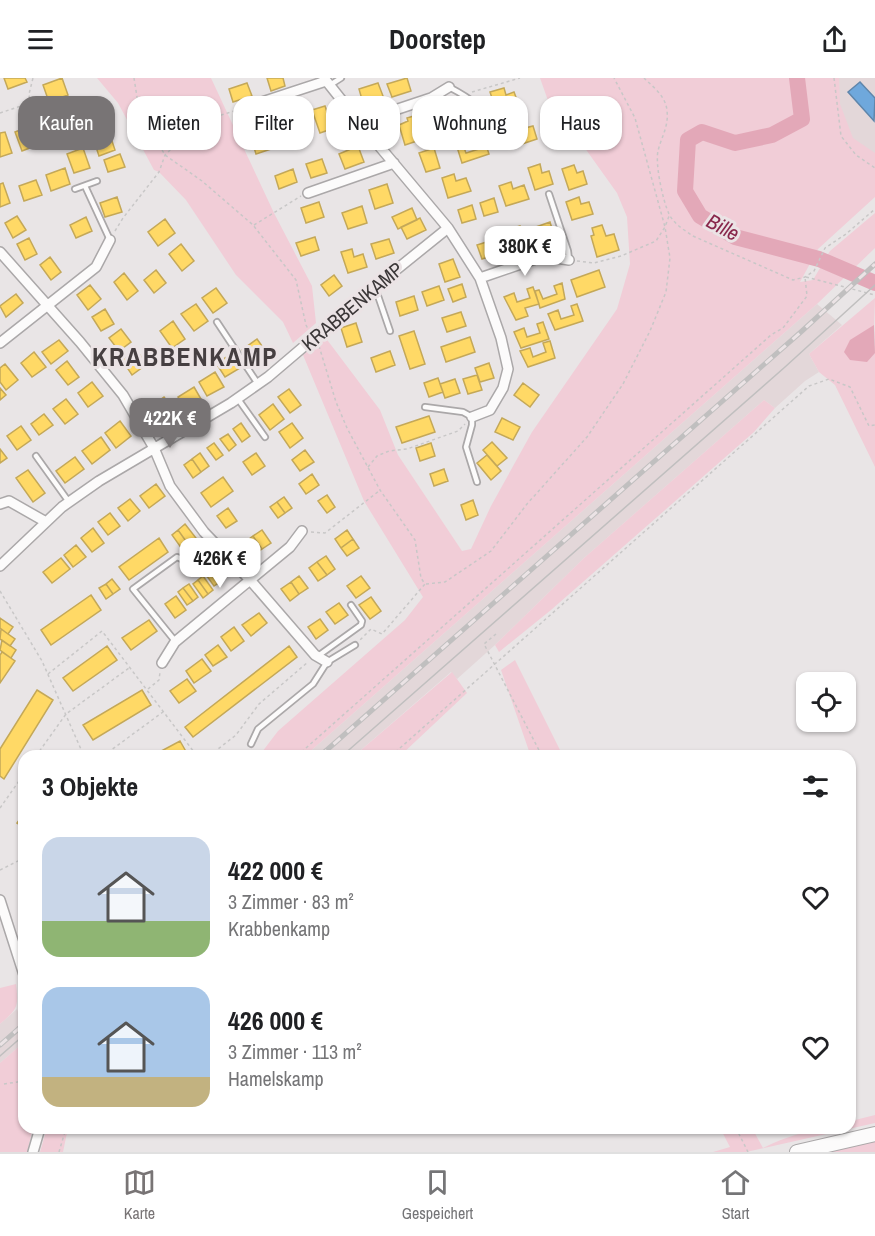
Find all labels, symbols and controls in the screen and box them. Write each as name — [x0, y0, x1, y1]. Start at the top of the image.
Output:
text: Doorstep — [389, 21, 486, 57]
icon: menu — [24, 23, 57, 56]
icon: share — [818, 23, 851, 56]
chip: Kaufen — [18, 96, 115, 150]
chip: Mieten — [127, 96, 221, 150]
chip: Filter — [233, 96, 314, 150]
chip: Neu — [326, 96, 400, 150]
chip: Wohnung — [412, 96, 528, 150]
chip: Haus — [540, 96, 622, 150]
water label: Bille — [701, 206, 745, 248]
pin: 380K € — [476, 226, 574, 277]
text: 380K € — [499, 232, 551, 259]
street label: KRABBENKAMP — [295, 255, 409, 356]
district label: KRABBENKAMP — [92, 339, 278, 374]
pin: 422K € — [121, 398, 219, 449]
text: 422K € — [144, 404, 196, 431]
pin: 426K € — [171, 538, 269, 589]
text: 426K € — [194, 544, 246, 571]
map controls — [796, 672, 856, 732]
button: locate — [796, 672, 856, 732]
text: 3 Objekte — [42, 769, 138, 804]
icon: filters — [799, 770, 832, 803]
text: 422 000 € — [228, 853, 323, 888]
icon: home — [90, 861, 162, 933]
icon: heart — [799, 881, 832, 914]
text: 3 Zimmer · 83 m² — [228, 888, 354, 915]
text: Krabbenkamp — [228, 915, 330, 942]
text: 426 000 € — [228, 1003, 323, 1038]
icon: home — [90, 1011, 162, 1083]
icon: heart — [799, 1031, 832, 1064]
text: 3 Zimmer · 113 m² — [228, 1038, 362, 1065]
text: Hamelskamp — [228, 1065, 324, 1092]
tab: Karte — [123, 1166, 156, 1224]
tab: Gespeichert — [402, 1166, 473, 1224]
tab: Start — [719, 1166, 752, 1224]

